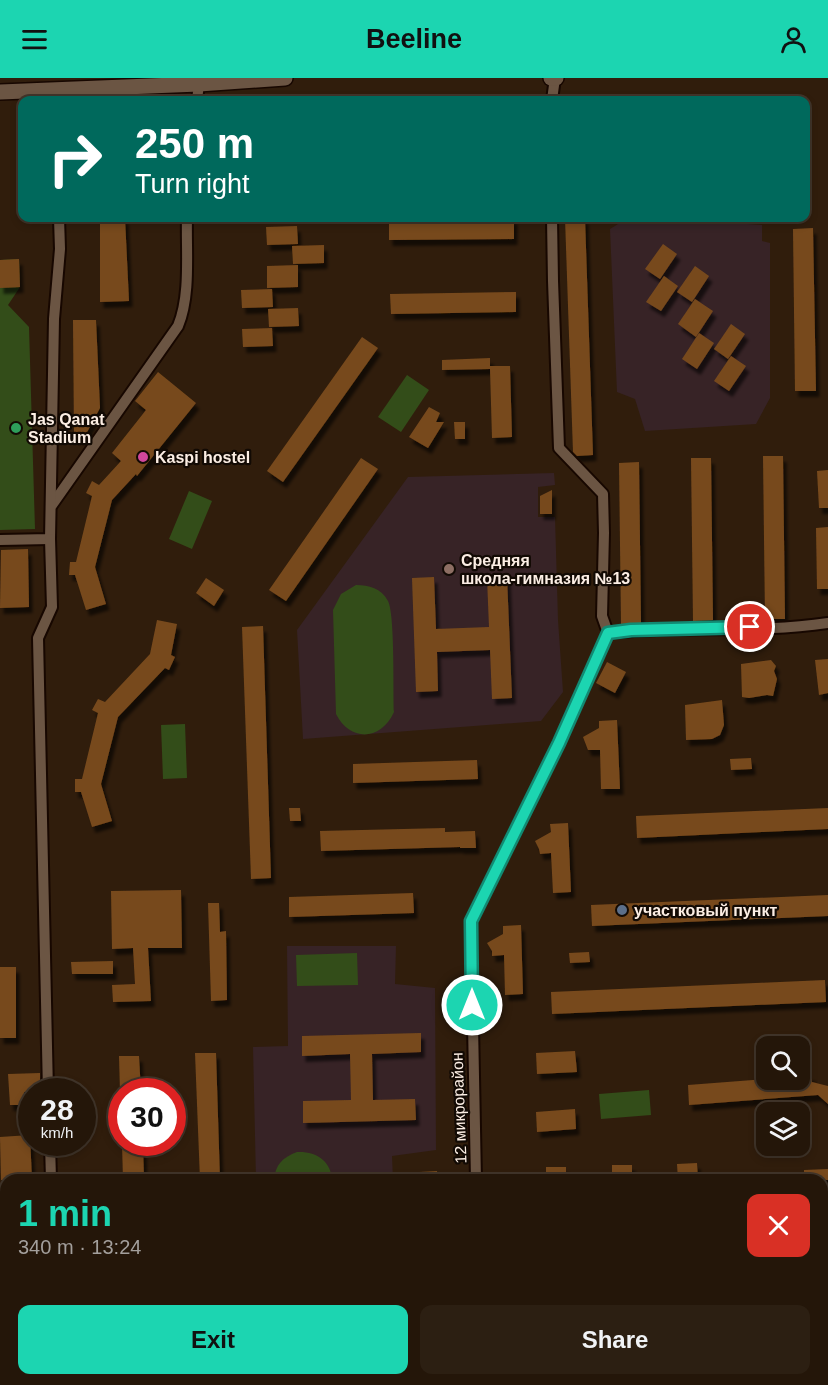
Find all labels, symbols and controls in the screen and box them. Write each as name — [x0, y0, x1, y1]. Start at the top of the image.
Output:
icon: menu — [18, 23, 51, 56]
icon: person — [777, 23, 810, 56]
text: Beeline — [366, 24, 462, 54]
icon: right — [36, 120, 114, 198]
text: 250 m — [135, 120, 254, 167]
text: Turn right — [135, 169, 250, 199]
place label: Jas Qanat Stadium — [28, 411, 105, 446]
marker: Jas Qanat Stadium — [9, 421, 23, 435]
place label: Kaspi hostel — [155, 449, 250, 466]
marker: Kaspi hostel — [136, 450, 150, 464]
place label: Средняя школа-гимназия №13 — [461, 552, 630, 587]
marker: Средняя школа-гимназия №13 — [442, 562, 456, 576]
pin — [724, 601, 775, 652]
icon: arrive — [733, 610, 766, 643]
place label: участковый пункт — [634, 902, 777, 919]
marker: участковый пункт — [615, 903, 629, 917]
position arrow — [440, 973, 504, 1037]
map controls — [756, 1036, 810, 1156]
button: search — [756, 1036, 810, 1090]
street label: 12 микрорайон — [449, 1052, 469, 1164]
speed limit sign: 30 — [108, 1078, 186, 1156]
text: 28 — [40, 1093, 74, 1126]
button: layers — [756, 1102, 810, 1156]
text: km/h — [41, 1124, 73, 1141]
text: 1 min — [18, 1193, 112, 1234]
button: close — [747, 1194, 810, 1257]
text: 340 m · 13:24 — [18, 1236, 141, 1258]
button: Exit — [18, 1305, 408, 1374]
button: Share — [420, 1305, 810, 1374]

